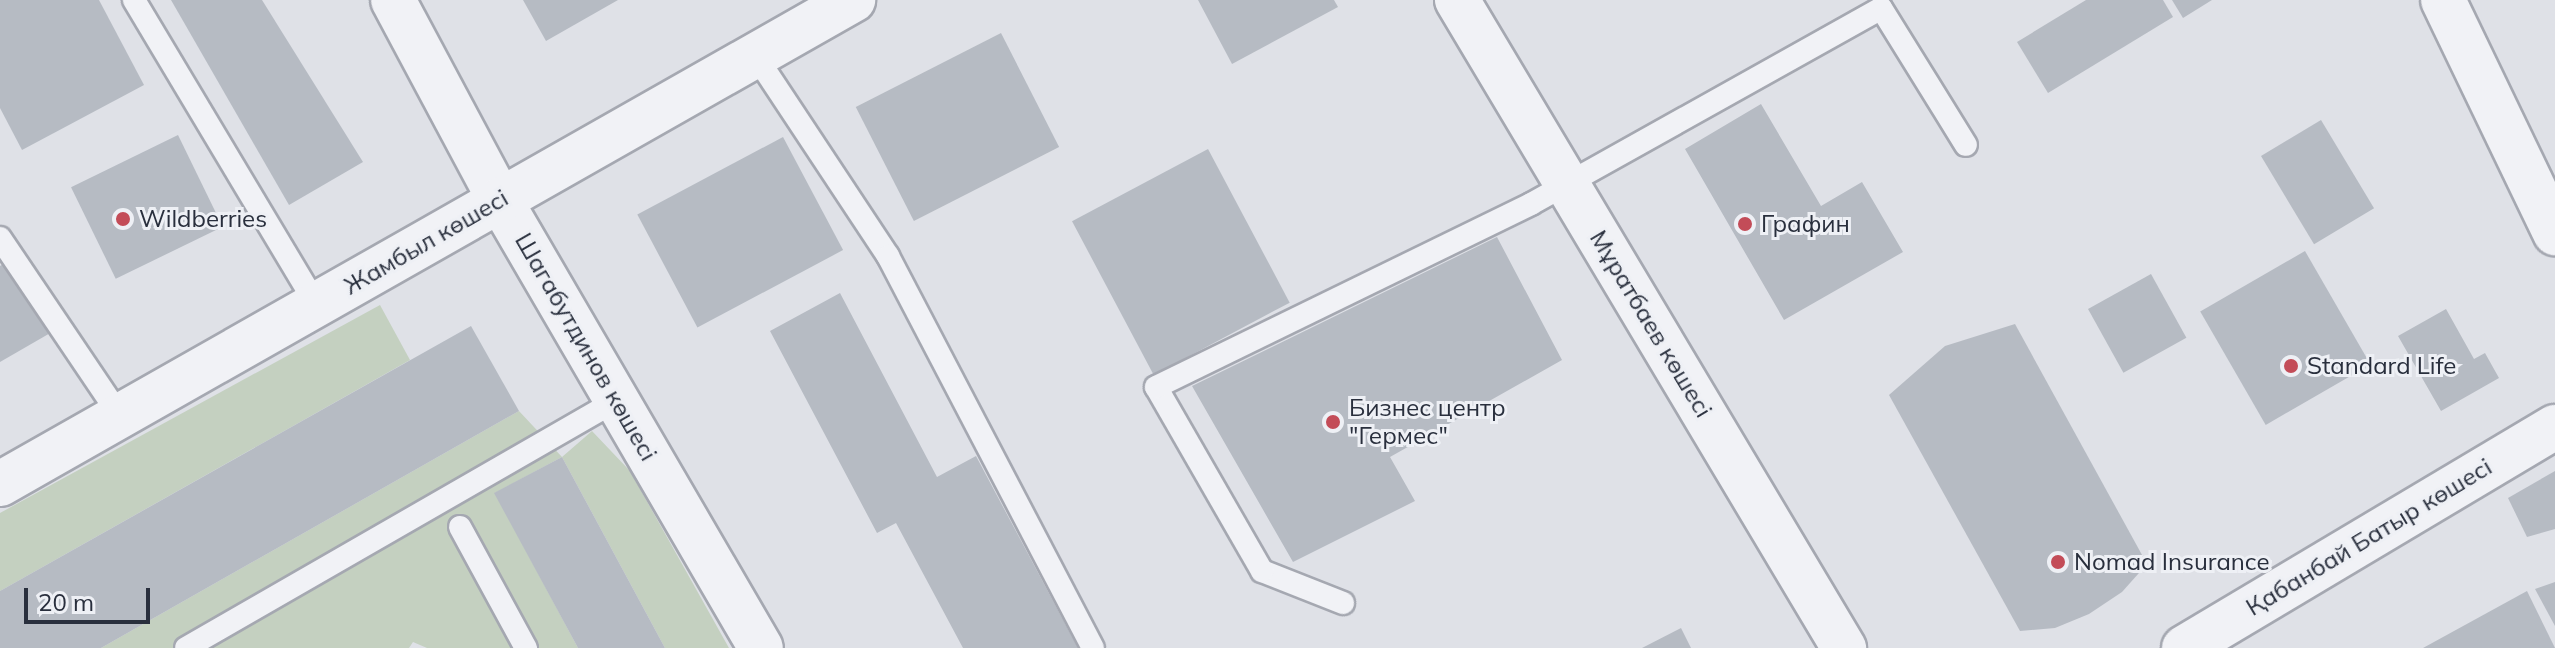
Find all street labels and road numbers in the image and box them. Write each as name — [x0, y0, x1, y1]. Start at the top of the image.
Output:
street label: Жамбыл көшесі — [339, 183, 513, 301]
street label: Мұратбаев көшесі — [1584, 225, 1718, 423]
street label: Шагабутдинов көшесі — [509, 228, 663, 466]
street label: Қабанбай Батыр көшесі — [2241, 452, 2497, 622]

